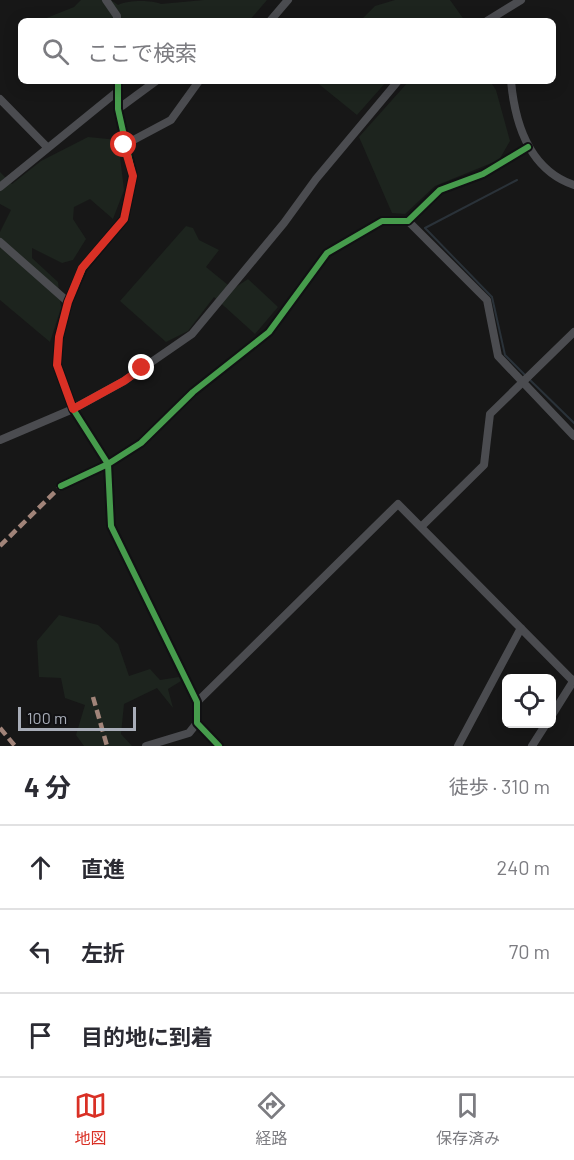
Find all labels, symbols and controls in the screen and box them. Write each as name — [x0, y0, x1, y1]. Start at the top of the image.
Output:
search box — [18, 18, 556, 84]
icon: search — [39, 35, 72, 68]
text: ここで検索 — [87, 39, 197, 65]
route start — [110, 131, 136, 157]
route end — [128, 354, 154, 380]
map controls — [502, 674, 556, 728]
button: locate — [502, 674, 556, 728]
scale bar — [18, 704, 136, 732]
text: 100 m — [27, 708, 67, 727]
text: 4 分 — [24, 771, 71, 802]
text: 徒歩 · 310 m — [449, 774, 550, 798]
icon: ahead — [24, 851, 57, 884]
text: 直進 — [81, 855, 125, 881]
text: 240 m — [496, 855, 550, 879]
icon: left — [24, 935, 57, 968]
text: 左折 — [81, 939, 125, 965]
text: 70 m — [509, 939, 550, 963]
icon: arrive — [24, 1019, 57, 1052]
text: 目的地に到着 — [81, 1023, 213, 1049]
tab: 地図 — [74, 1089, 107, 1149]
tab: 経路 — [255, 1089, 288, 1149]
tab: 保存済み — [436, 1089, 500, 1149]

